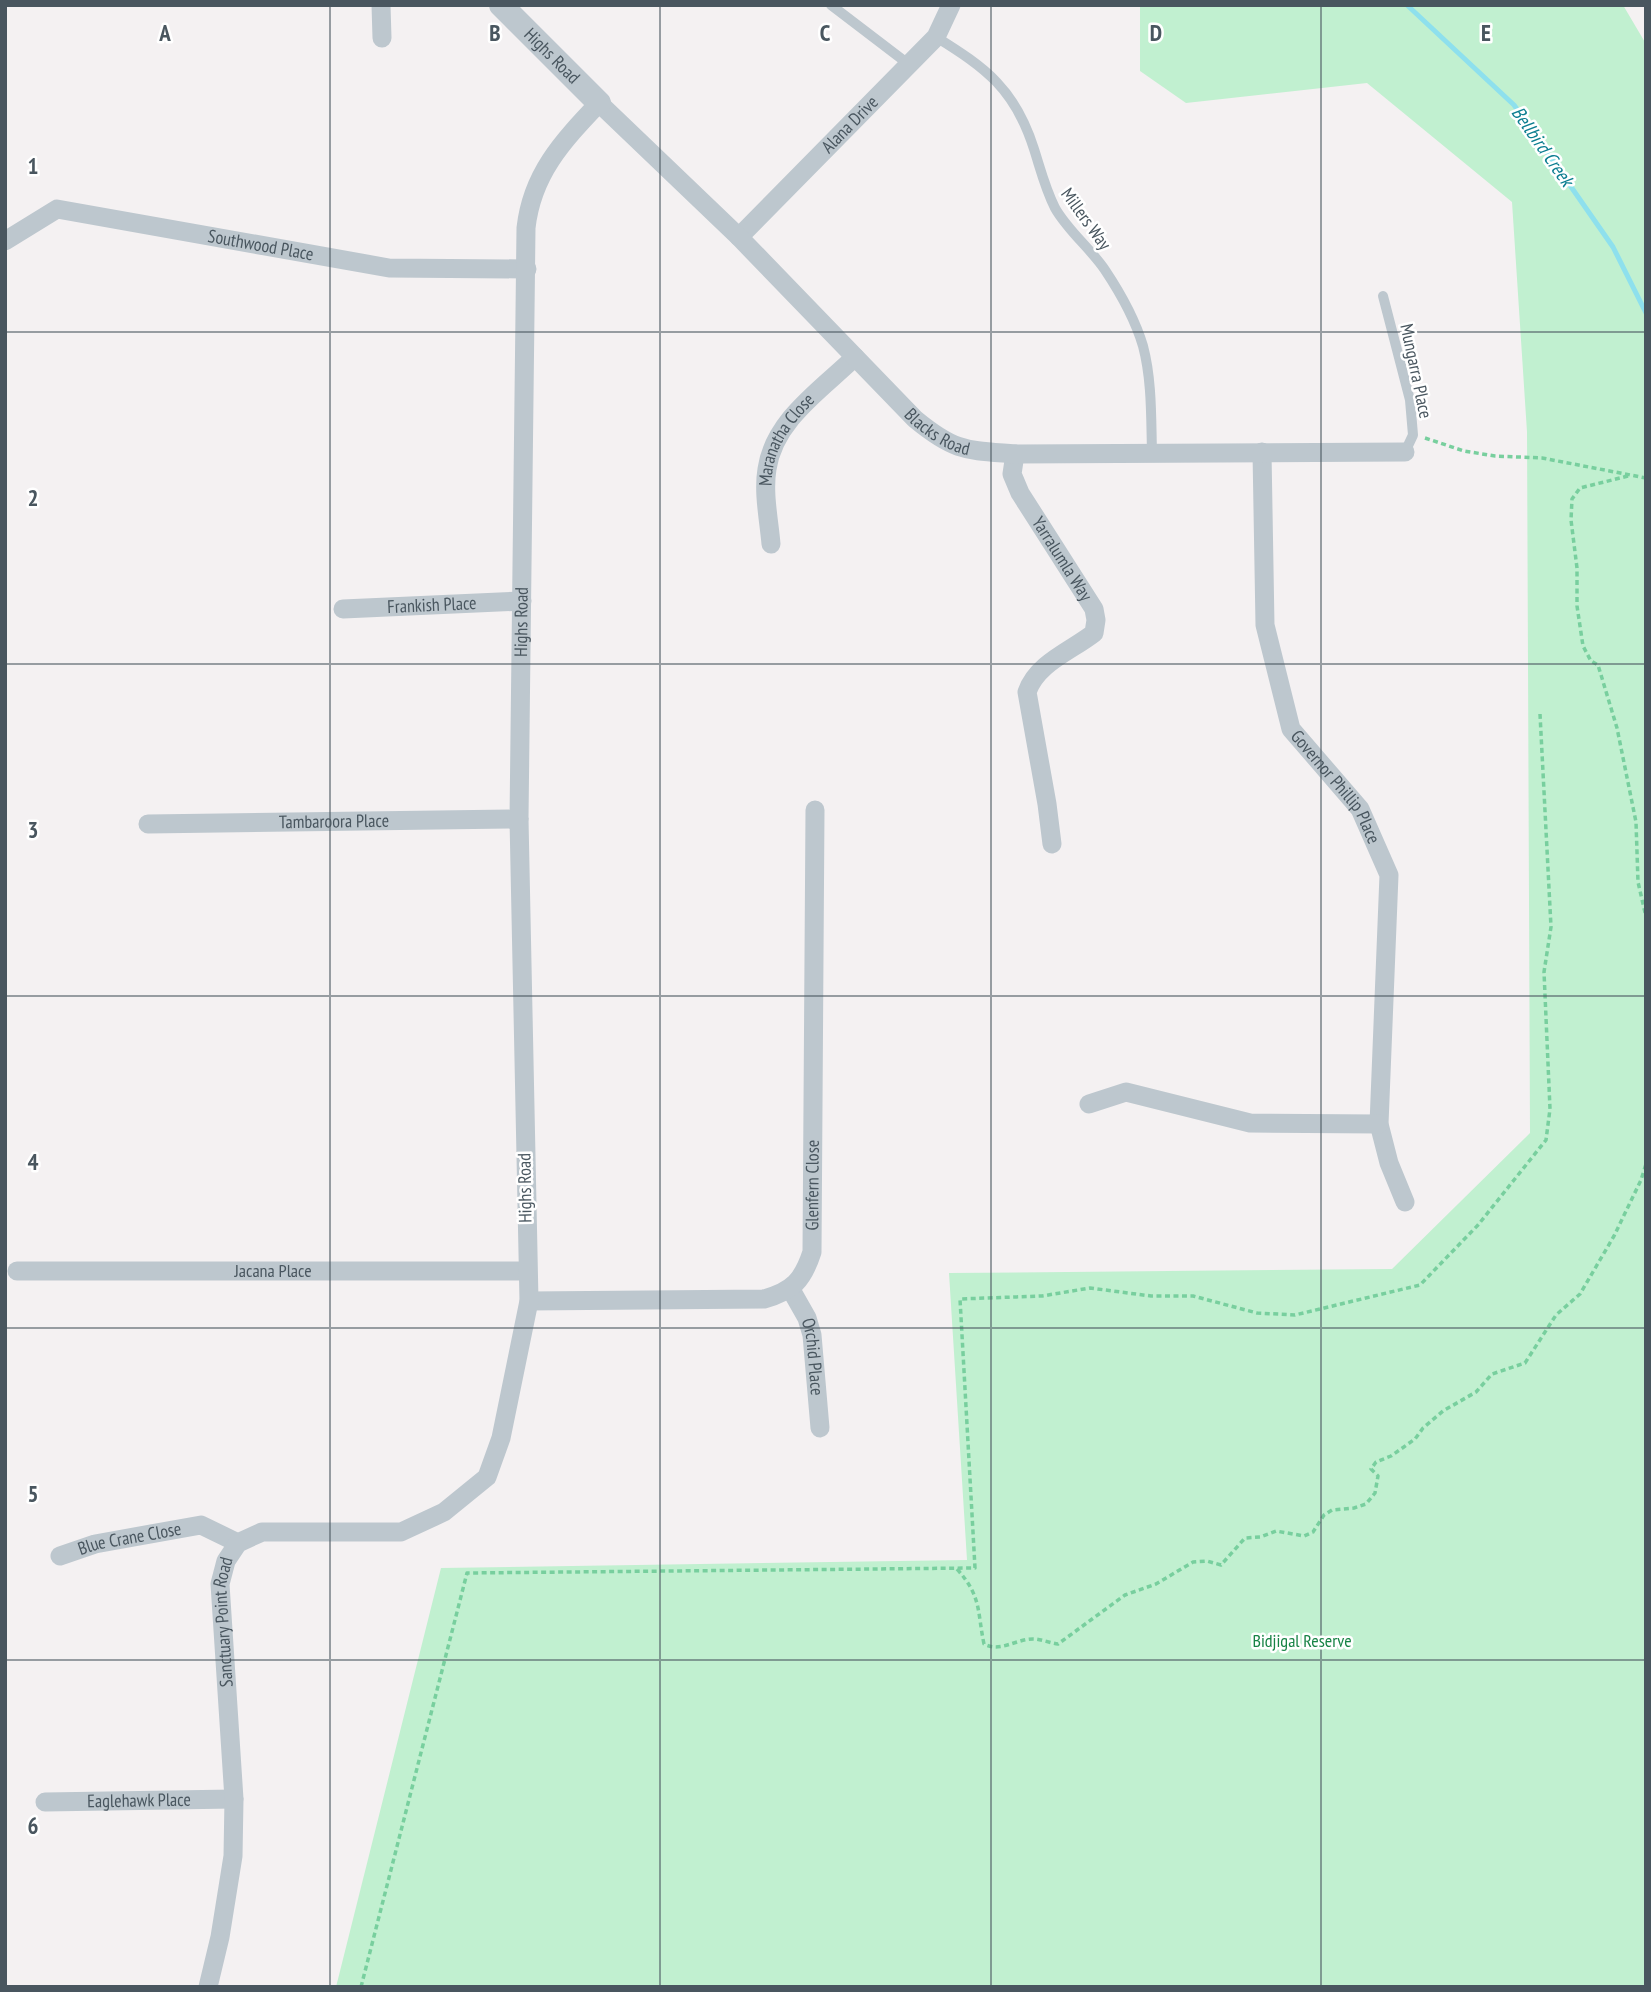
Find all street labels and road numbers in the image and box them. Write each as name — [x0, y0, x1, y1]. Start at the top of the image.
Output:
street label: Highs Road — [519, 23, 585, 88]
street label: Alana Drive — [816, 91, 883, 158]
street label: Millers Way — [1056, 183, 1117, 254]
street label: Southwood Place — [206, 224, 315, 265]
street label: Mungarra Place — [1395, 322, 1438, 420]
street label: Maranatha Close — [754, 388, 819, 487]
street label: Blacks Road — [900, 403, 972, 460]
street label: Yarralumla Way — [1027, 512, 1098, 605]
street label: Highs Road — [509, 587, 533, 657]
street label: Frankish Place — [387, 591, 477, 618]
street label: Governor Phillip Place — [1286, 725, 1386, 847]
street label: Tambaroora Place — [279, 809, 389, 833]
street label: Glenfern Close — [800, 1140, 824, 1231]
street label: Highs Road — [512, 1153, 537, 1223]
street label: Jacana Place — [233, 1259, 312, 1282]
street label: Orchid Place — [797, 1315, 829, 1396]
street label: Blue Crane Close — [75, 1517, 183, 1560]
street label: Sanctuary Point Road — [208, 1554, 238, 1688]
street label: Eaglehawk Place — [87, 1788, 191, 1812]

